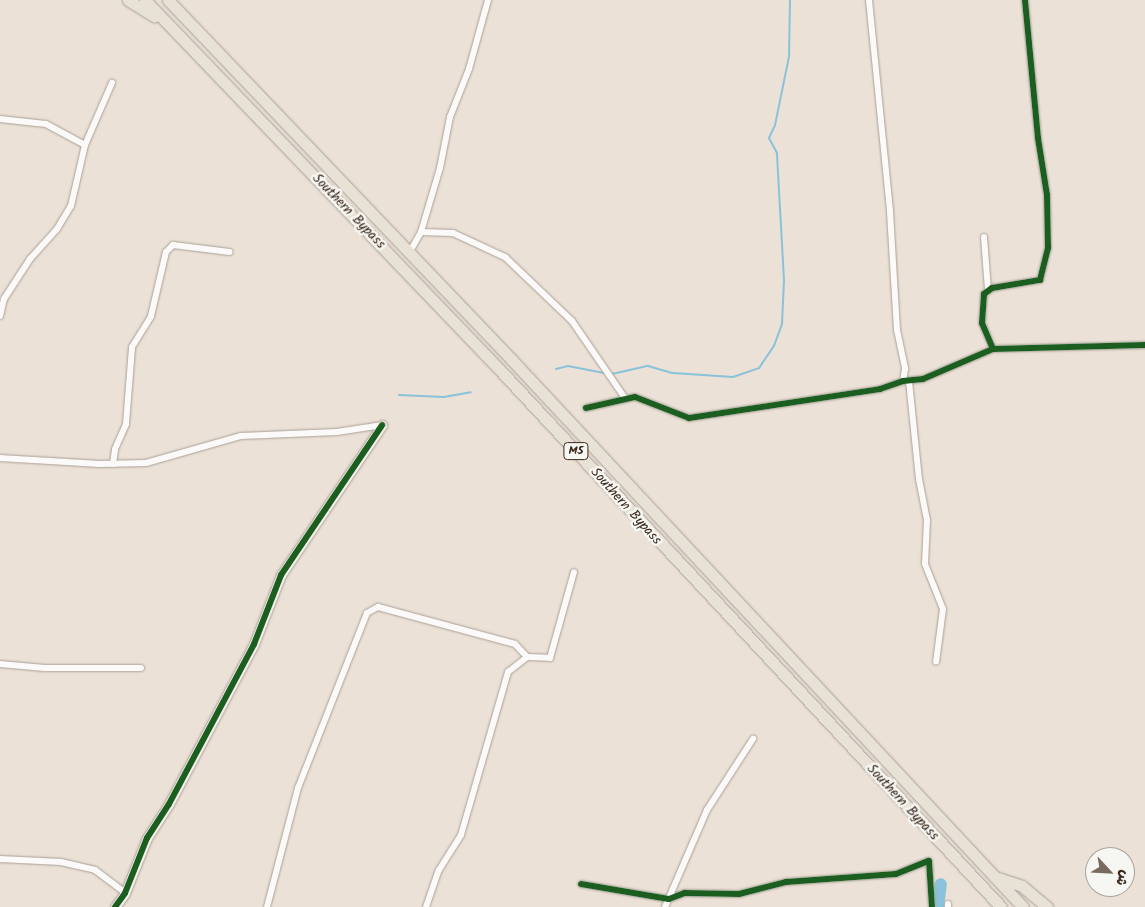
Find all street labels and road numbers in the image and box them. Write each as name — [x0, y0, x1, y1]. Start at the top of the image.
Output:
street label: Southern Bypass — [309, 170, 389, 252]
road number: M5 — [562, 442, 590, 461]
street label: Southern Bypass — [587, 464, 665, 548]
street label: Southern Bypass — [863, 760, 943, 844]

